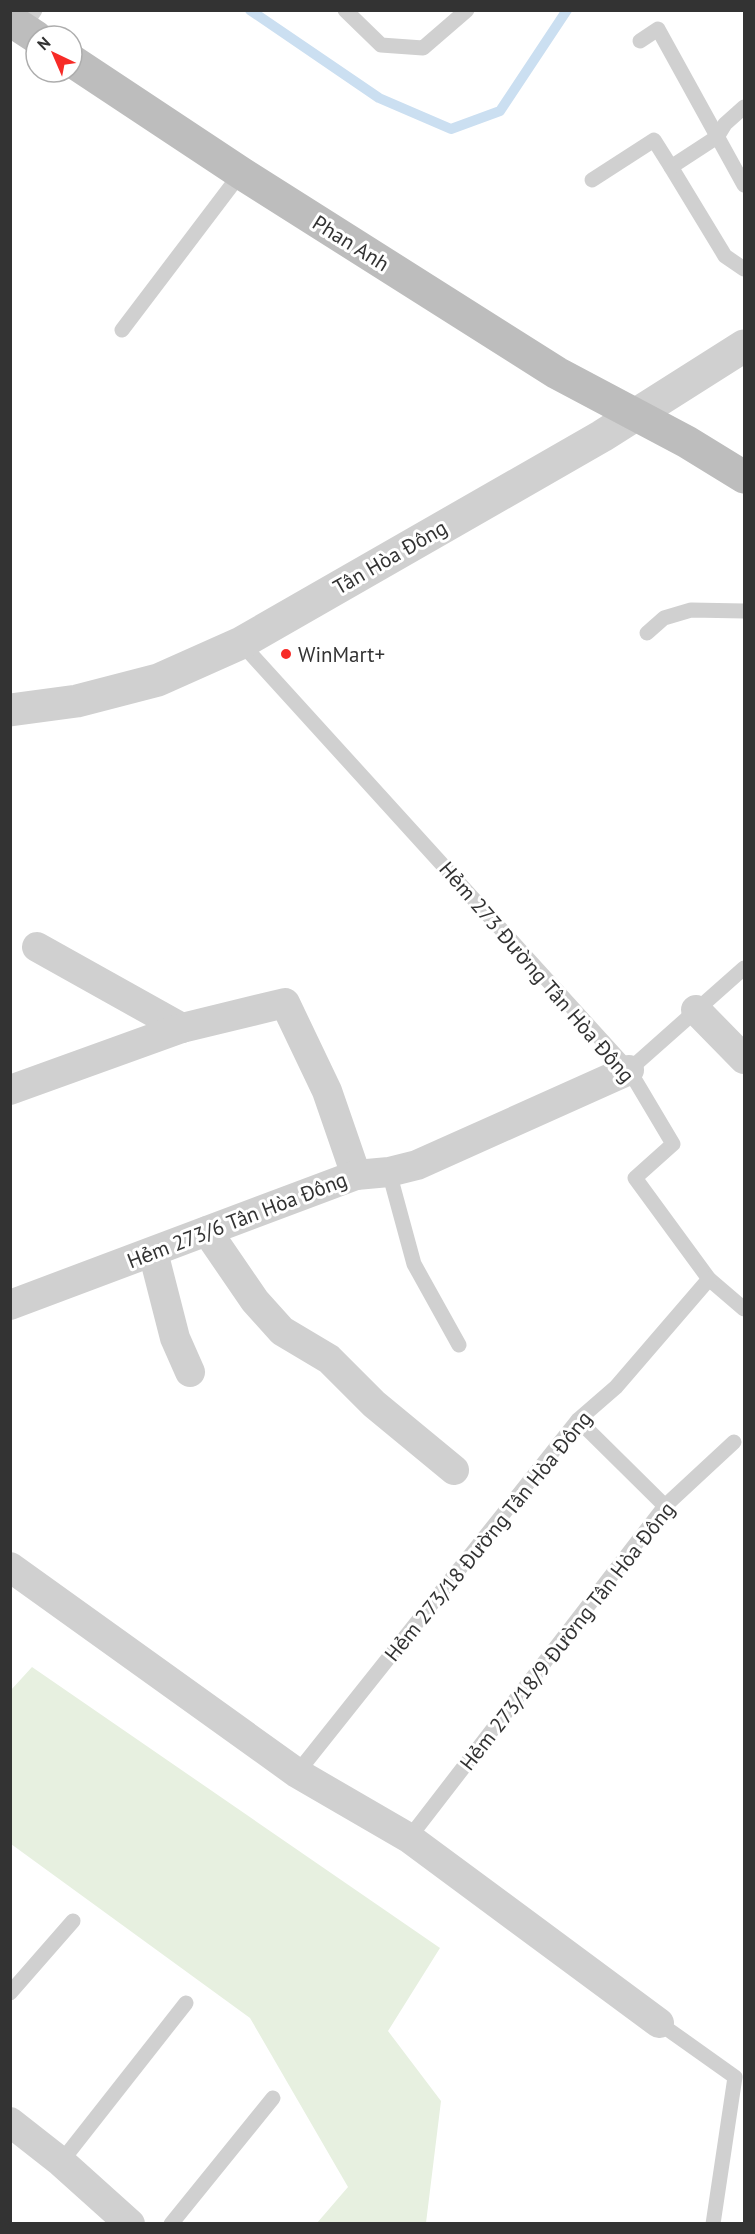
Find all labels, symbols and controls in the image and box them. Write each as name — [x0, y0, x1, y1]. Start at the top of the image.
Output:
north arrow — [24, 24, 84, 84]
text: N — [33, 32, 54, 54]
street label: Phan Anh — [308, 209, 394, 277]
street label: Tân Hòa Đông — [328, 514, 452, 600]
place label: WinMart+ — [298, 641, 385, 668]
marker: WinMart+ — [279, 647, 293, 661]
street label: Hẻm 273 Đường Tân Hòa Đông — [433, 856, 641, 1088]
street label: Hẻm 273/6 Tân Hòa Đông — [123, 1166, 351, 1274]
street label: Hẻm 273/18 Đường Tân Hòa Đông — [378, 1405, 598, 1667]
street label: Hẻm 273/18/9 Đường Tân Hòa Đông — [454, 1496, 680, 1776]

